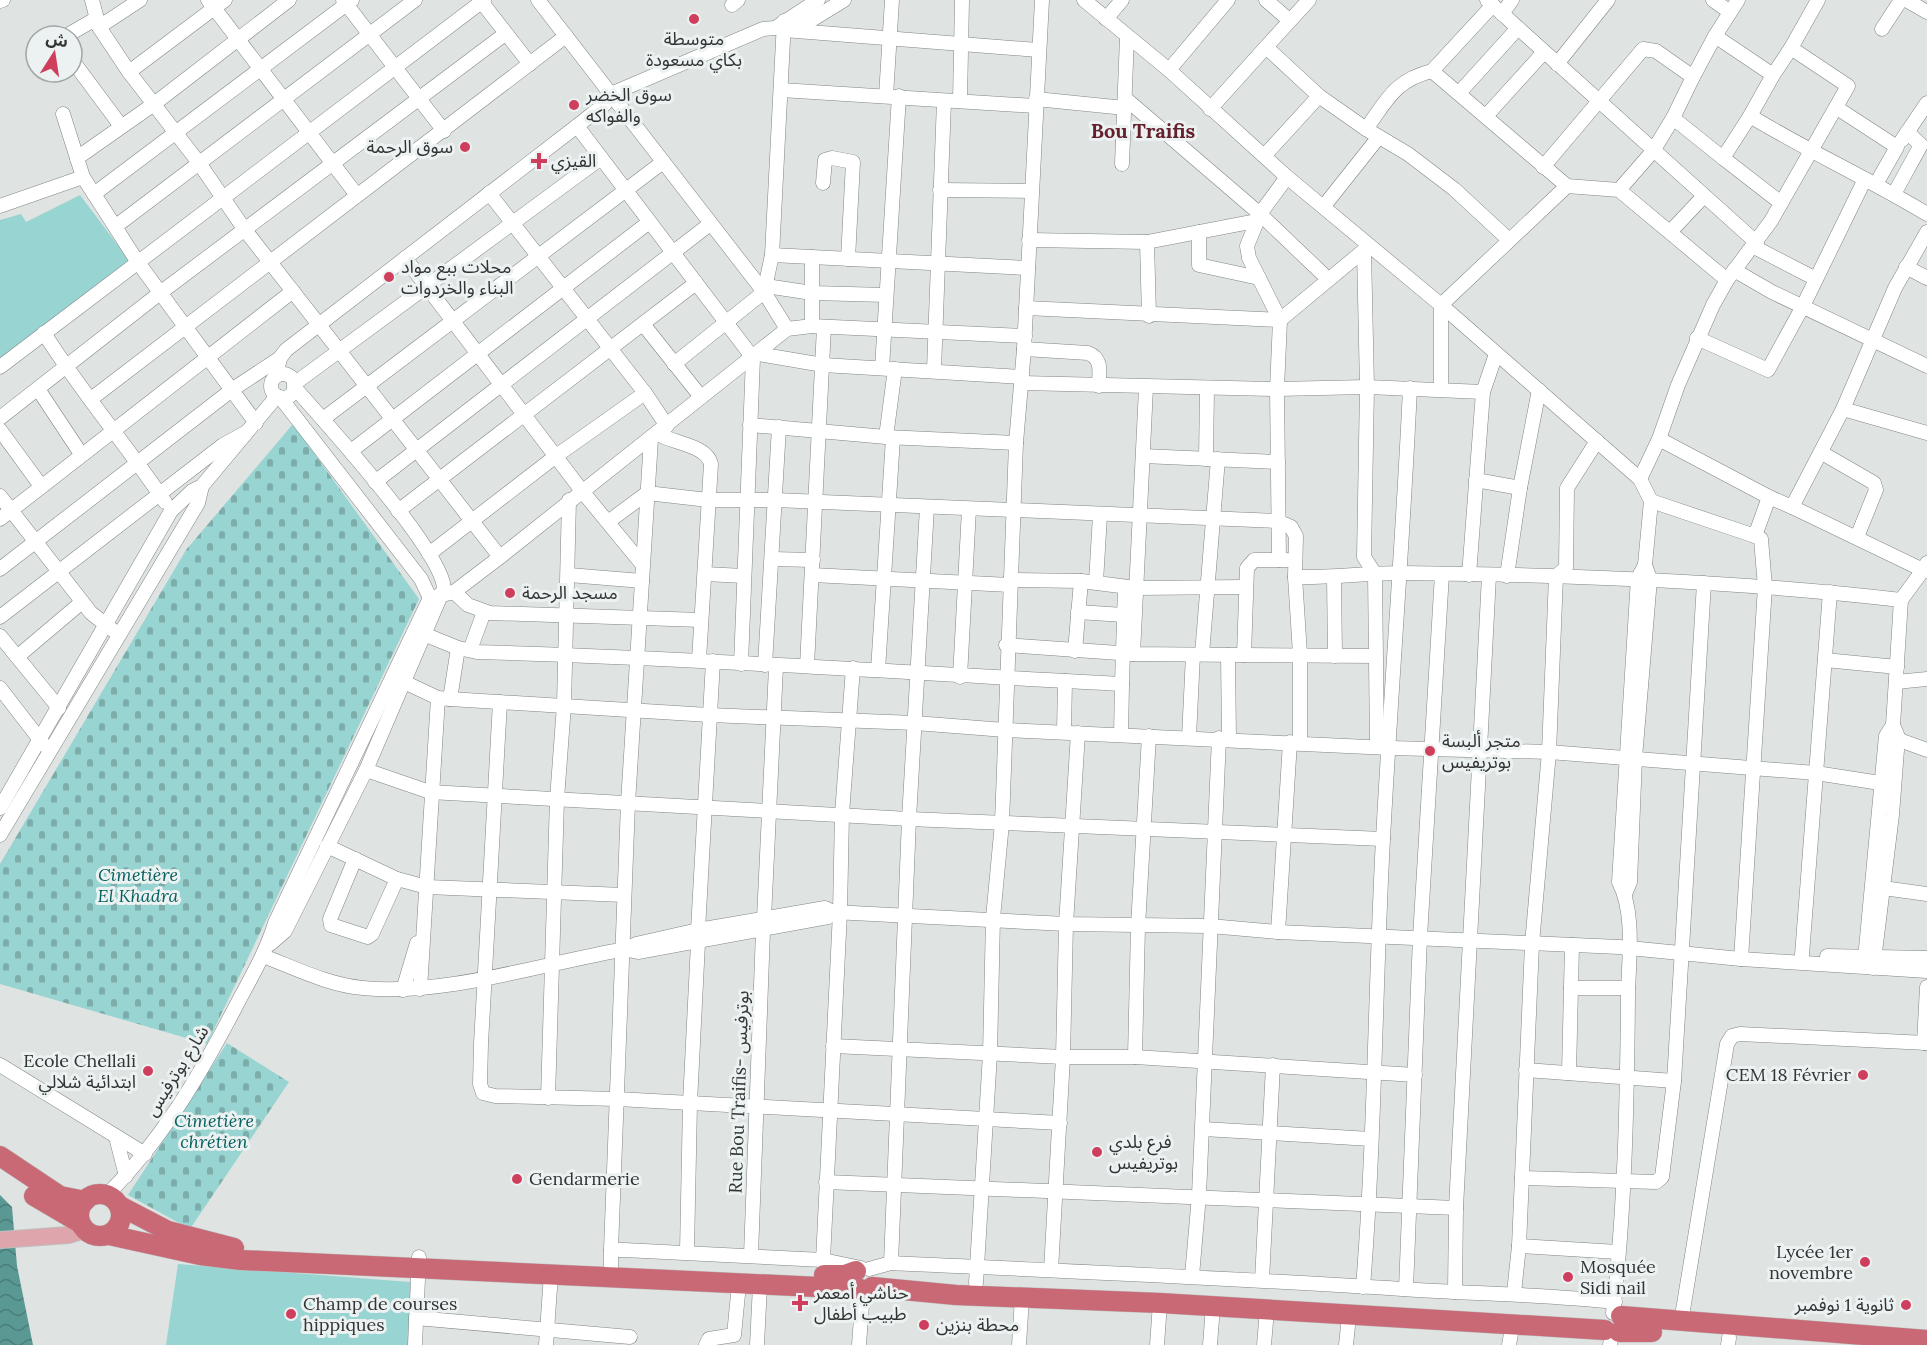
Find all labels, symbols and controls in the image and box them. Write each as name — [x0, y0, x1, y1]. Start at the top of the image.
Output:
marker: متوسطة بكاي مسعودة — [687, 12, 701, 26]
north arrow — [24, 24, 84, 84]
text: ش — [44, 27, 70, 51]
place label: متوسطة بكاي مسعودة — [646, 27, 742, 73]
place label: سوق الخضر والفواكه — [585, 83, 672, 127]
marker: سوق الخضر والفواكه — [567, 98, 581, 112]
district label: Bou Traifis — [1091, 118, 1196, 143]
place label: سوق الرحمة — [367, 135, 453, 158]
marker: سوق الرحمة — [458, 140, 472, 154]
place label: القيزي — [551, 149, 596, 174]
marker: القيزي — [532, 154, 546, 168]
place label: محلات ببع مواد البناء والخردوات — [401, 255, 514, 299]
marker: محلات ببع مواد البناء والخردوات — [382, 270, 396, 284]
place label: مسجد الرحمة — [522, 581, 618, 604]
marker: مسجد الرحمة — [503, 586, 517, 600]
place label: متجر ألبسة بوتريفيس — [1442, 729, 1521, 773]
marker: متجر ألبسة بوتريفيس — [1423, 744, 1437, 758]
park label: Cimetière El Khadra — [98, 863, 179, 907]
street label: Rue Bou Traifis- بوترفيس — [723, 990, 754, 1194]
street label: شارع بوترفيس — [140, 1021, 216, 1122]
place label: Ecole Chellali ابتدائية شلالي — [23, 1049, 136, 1095]
place label: CEM 18 Février — [1726, 1063, 1851, 1086]
marker: Ecole Chellali ابتدائية شلالي — [141, 1064, 155, 1078]
marker: CEM 18 Février — [1856, 1068, 1870, 1082]
park label: Cimetière chrétien — [174, 1109, 254, 1153]
place label: فرع بلدي بوتريفيس — [1109, 1130, 1178, 1174]
marker: فرع بلدي بوتريفيس — [1090, 1145, 1104, 1159]
place label: Gendarmerie — [529, 1167, 640, 1190]
marker: Gendarmerie — [510, 1172, 524, 1186]
place label: Lycée 1er novembre — [1769, 1240, 1853, 1284]
place label: Mosquée Sidi nail — [1580, 1255, 1656, 1299]
marker: Lycée 1er novembre — [1858, 1255, 1872, 1269]
marker: Mosquée Sidi nail — [1561, 1270, 1575, 1284]
place label: حناشي أمعمر طبيب أطفال — [813, 1281, 909, 1325]
place label: Champ de courses hippiques — [303, 1292, 457, 1336]
place label: ثانوية 1 نوفمبر — [1794, 1293, 1894, 1316]
marker: حناشي أمعمر طبيب أطفال — [791, 1294, 809, 1312]
marker: ثانوية 1 نوفمبر — [1899, 1298, 1913, 1312]
marker: Champ de courses hippiques — [284, 1307, 298, 1321]
place label: محطة بنزين — [936, 1313, 1019, 1336]
marker: محطة بنزين — [917, 1318, 931, 1332]

